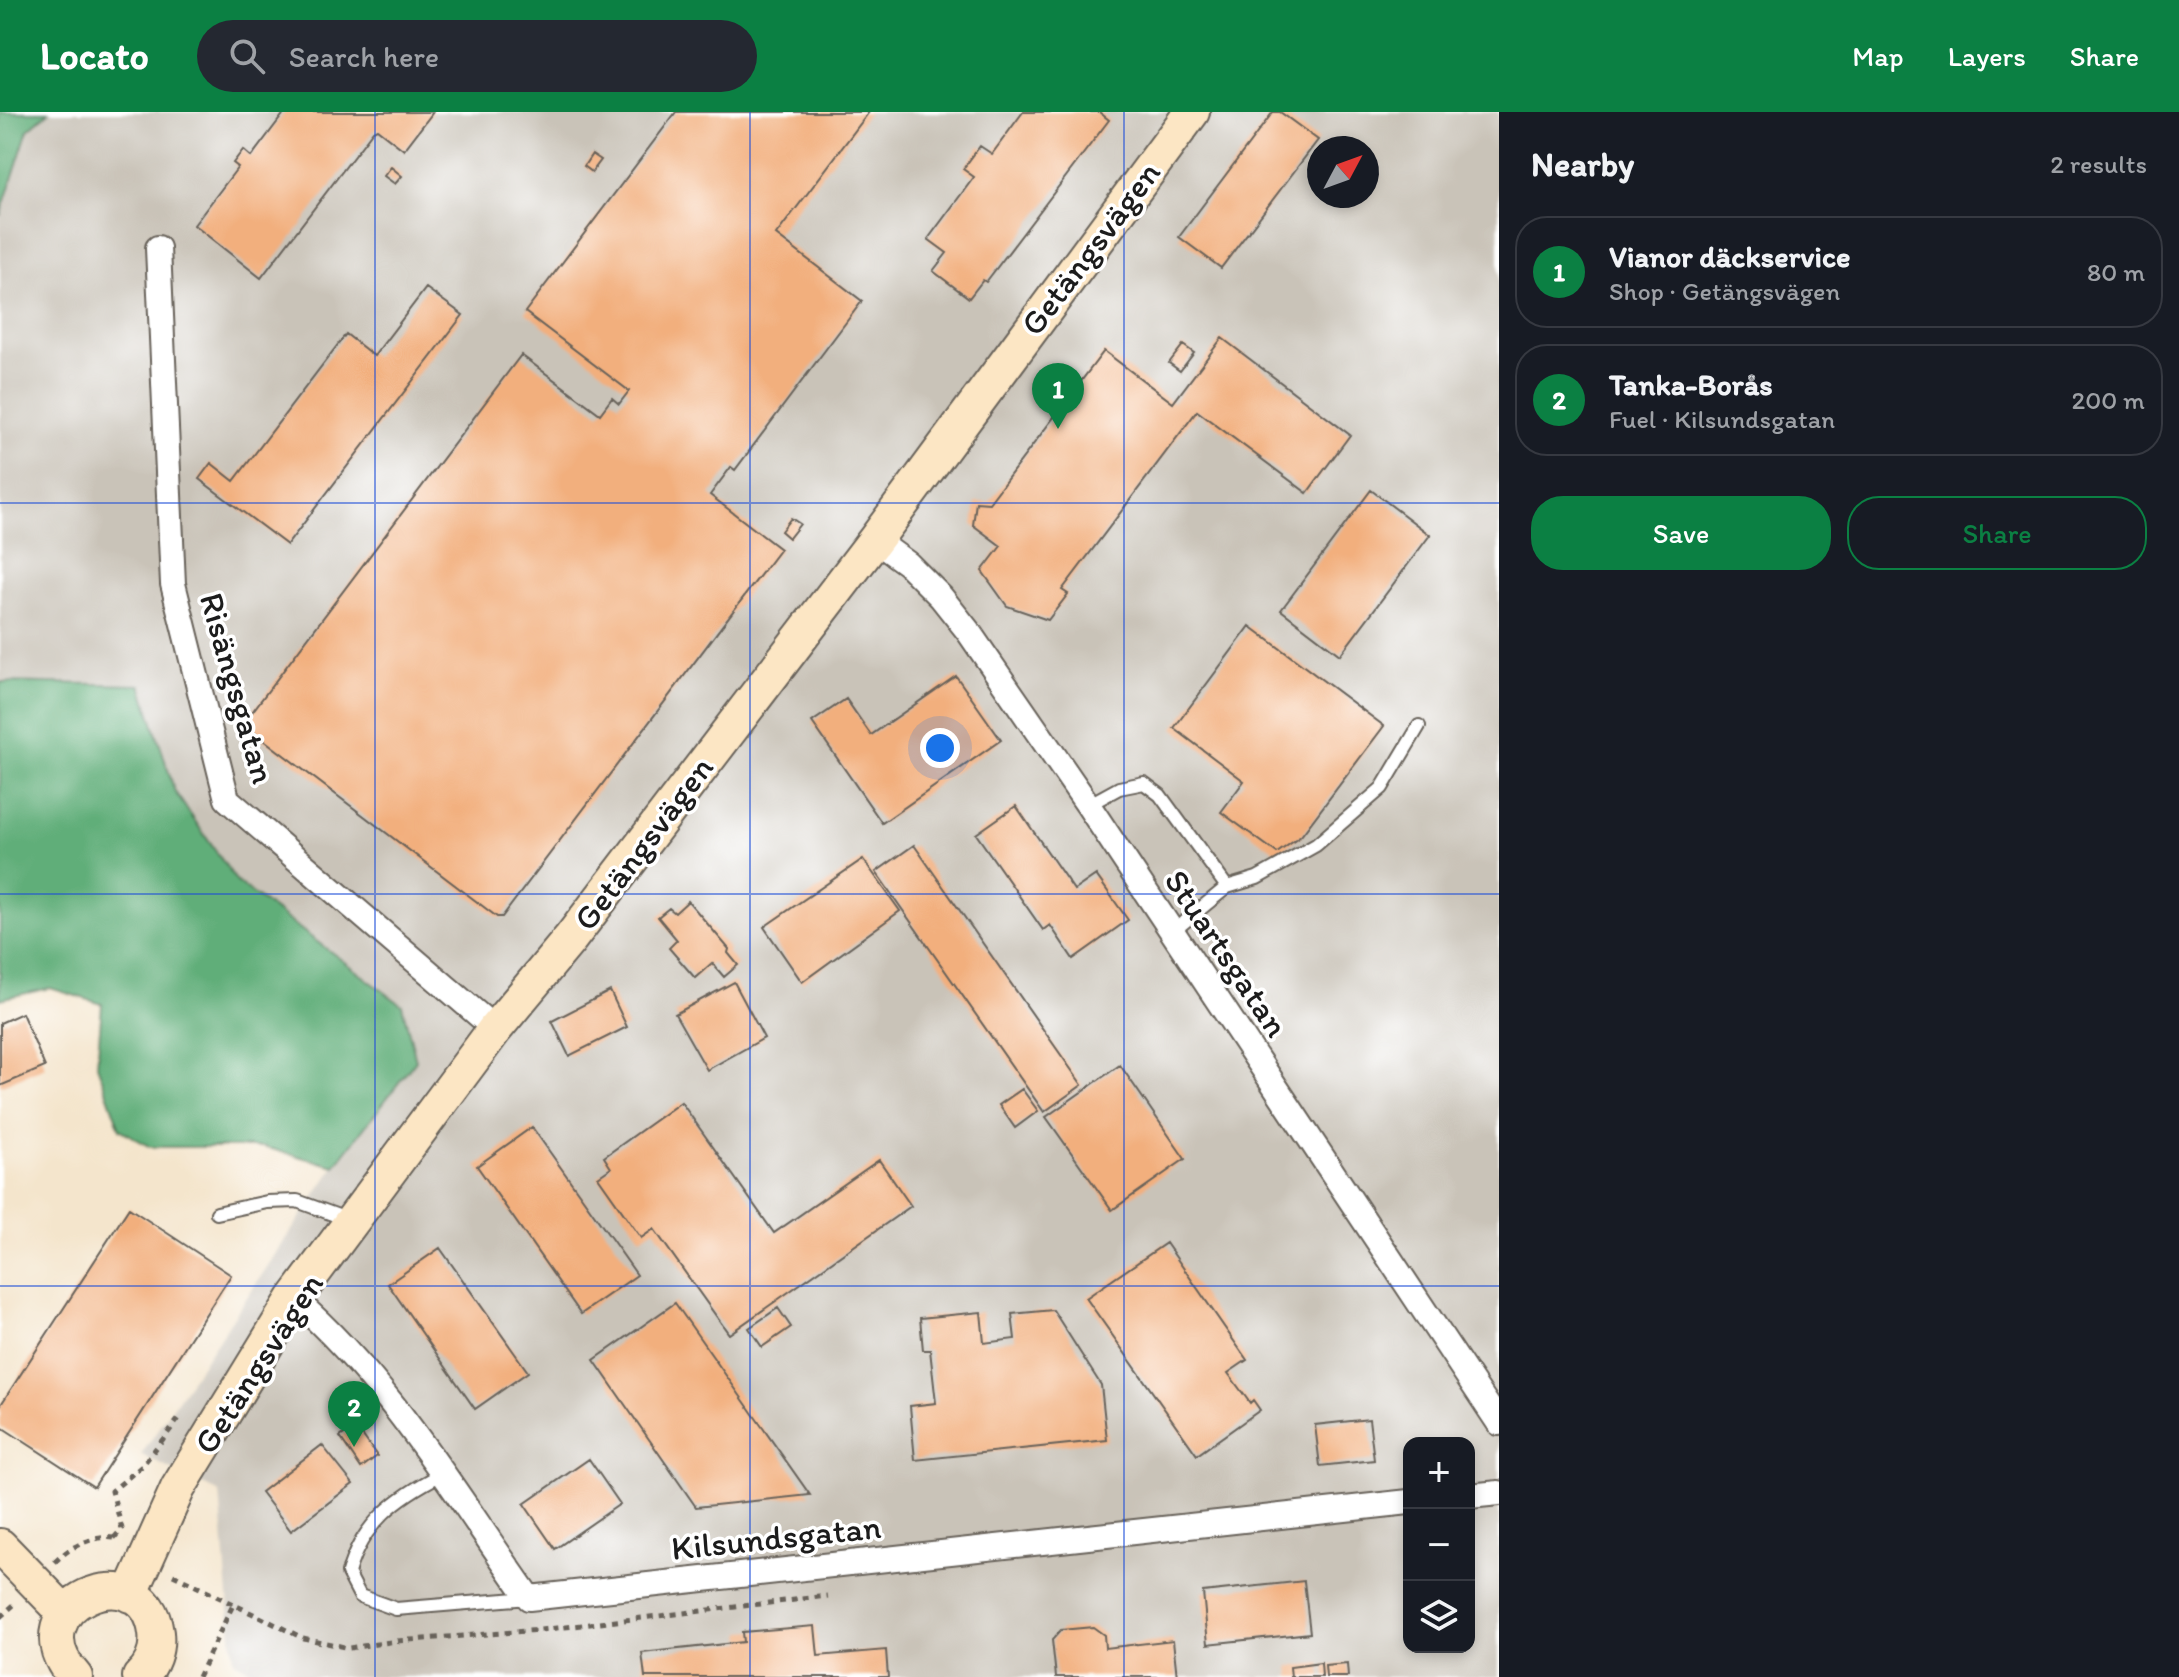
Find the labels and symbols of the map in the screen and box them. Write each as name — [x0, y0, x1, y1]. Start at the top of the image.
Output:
north arrow — [1307, 136, 1379, 208]
street label: Getängsvägen — [1012, 153, 1169, 343]
pin: 1 — [1032, 363, 1084, 429]
street label: Risängsgatan — [191, 588, 284, 788]
your location — [920, 728, 960, 768]
street label: Getängsvägen — [565, 748, 722, 938]
street label: Stuartsgatan — [1156, 862, 1297, 1045]
street label: Getängsvägen — [185, 1265, 332, 1461]
pin: 2 — [328, 1381, 380, 1447]
street label: Kilsundsgatan — [669, 1506, 883, 1569]

